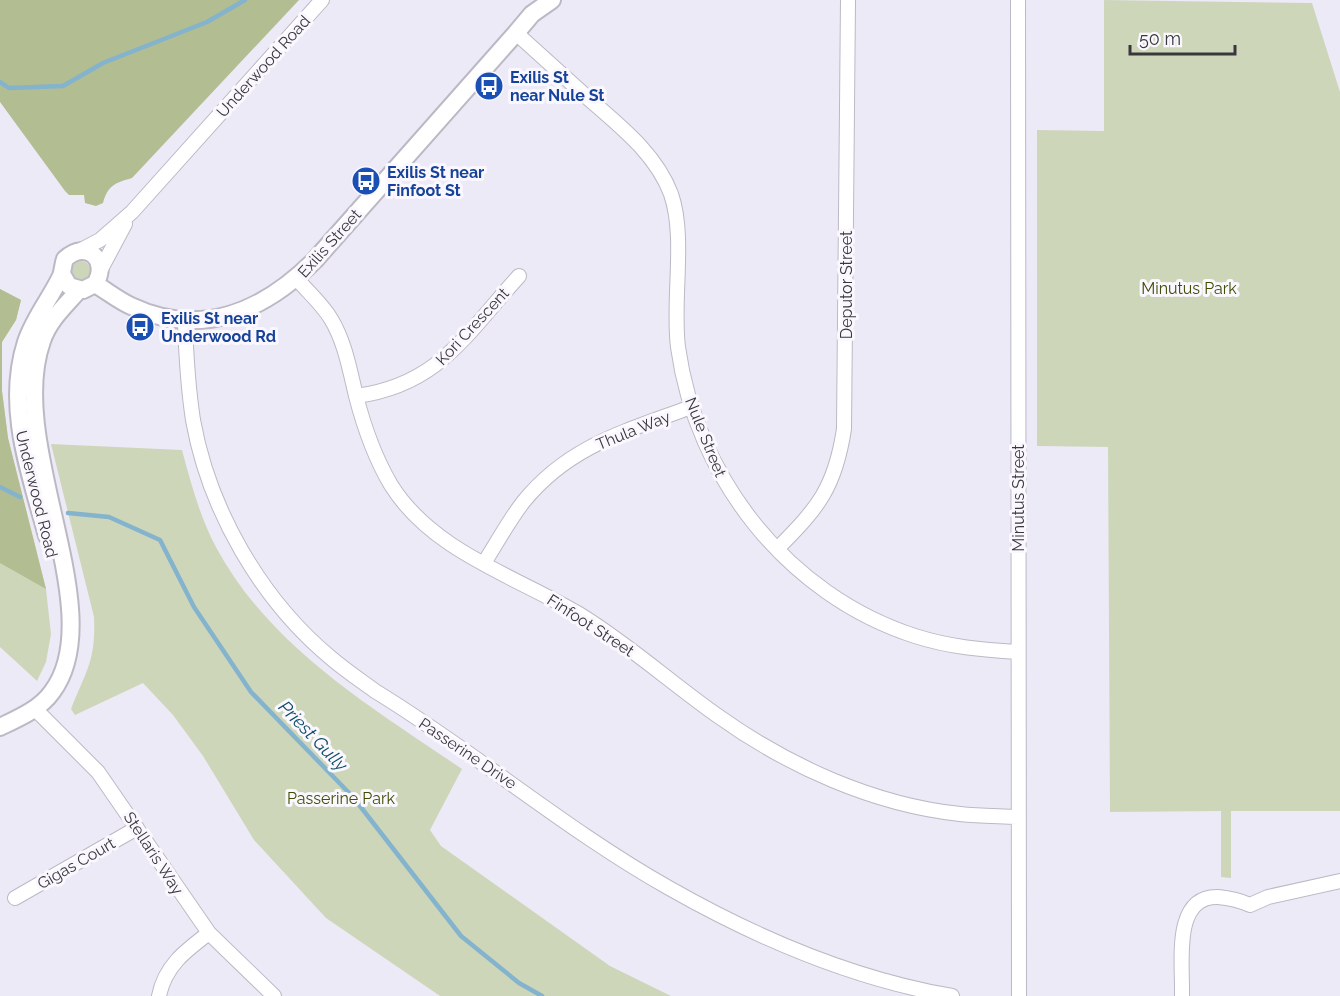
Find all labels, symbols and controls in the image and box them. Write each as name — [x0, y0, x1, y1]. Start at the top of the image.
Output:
street label: Underwood Road — [213, 11, 314, 121]
scale bar — [1130, 18, 1235, 56]
text: 50 m — [1139, 28, 1181, 49]
place label: Exilis St near Nule St — [510, 68, 604, 105]
bus stop icon: Exilis St near Nule St — [473, 70, 505, 102]
place label: Exilis St near Finfoot St — [387, 163, 484, 200]
bus stop icon: Exilis St near Finfoot St — [350, 165, 382, 197]
street label: Exilis Street — [294, 205, 365, 281]
street label: Deputor Street — [837, 230, 856, 339]
park label: Minutus Park — [1141, 279, 1237, 298]
street label: Kori Crescent — [432, 283, 513, 369]
place label: Exilis St near Underwood Rd — [161, 309, 276, 346]
bus stop icon: Exilis St near Underwood Rd — [124, 311, 156, 343]
street label: Nule Street — [681, 395, 730, 480]
street label: Thula Way — [593, 407, 673, 454]
street label: Underwood Road — [12, 429, 62, 560]
street label: Minutus Street — [1009, 444, 1028, 552]
street label: Finfoot Street — [544, 590, 638, 661]
water label: Priest Gully — [275, 696, 353, 776]
street label: Passerine Drive — [415, 714, 520, 793]
park label: Passerine Park — [287, 789, 396, 808]
street label: Stellaris Way — [120, 808, 188, 899]
street label: Gigas Court — [34, 833, 119, 893]

